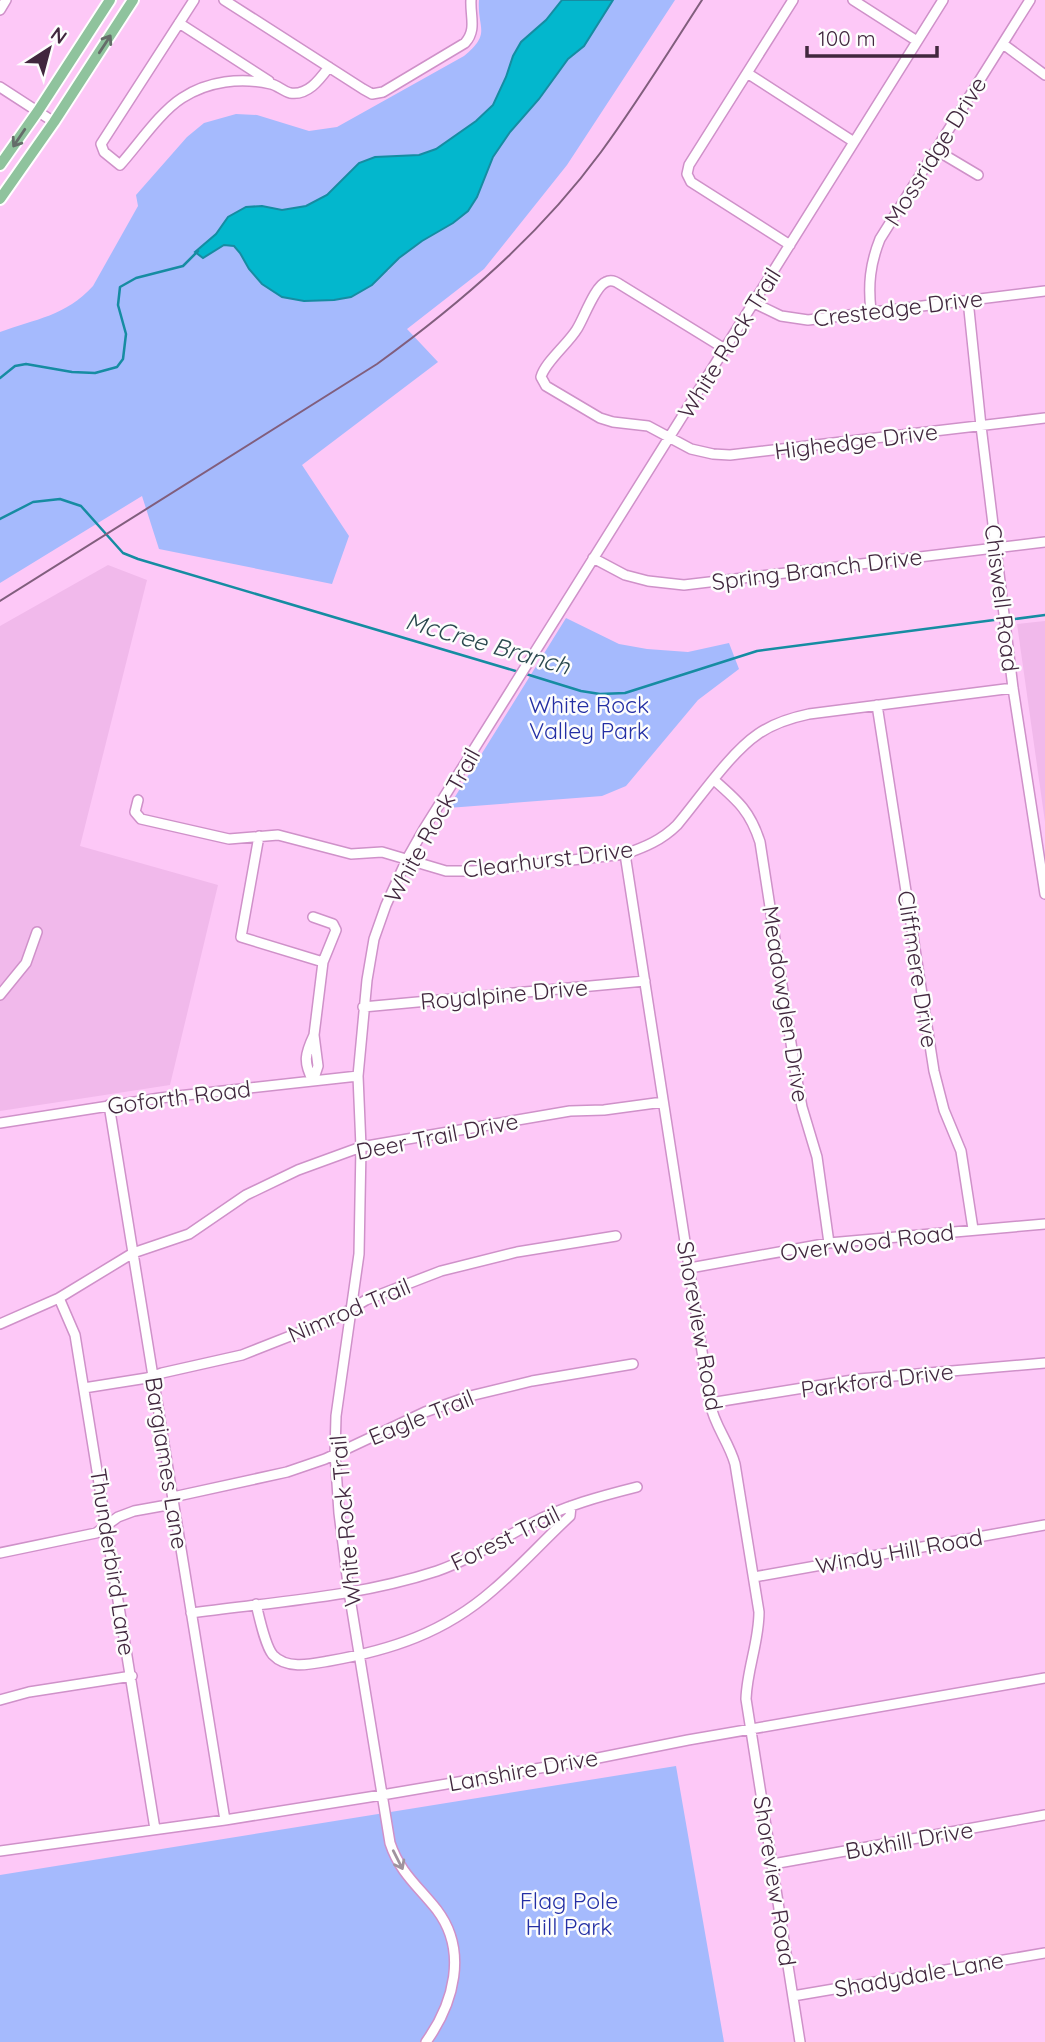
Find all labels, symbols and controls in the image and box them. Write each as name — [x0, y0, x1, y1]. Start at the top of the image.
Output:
north arrow — [14, 14, 84, 84]
scale bar — [807, 14, 936, 58]
text: N — [46, 21, 72, 49]
text: 100 m — [818, 25, 876, 51]
one-way arrow — [97, 35, 112, 54]
street label: Mossridge Drive — [877, 71, 993, 231]
one-way arrow — [12, 128, 26, 147]
street label: White Rock Trail — [671, 262, 787, 424]
street label: Crestedge Drive — [812, 283, 984, 333]
street label: Highedge Drive — [773, 417, 939, 465]
street label: Chiswell Road — [979, 523, 1025, 673]
street label: Spring Branch Drive — [710, 542, 924, 596]
water label: McCree Branch — [402, 605, 574, 681]
park label: White Rock Valley Park — [529, 690, 649, 745]
street label: White Rock Trail — [378, 743, 486, 907]
street label: Clearhurst Drive — [461, 834, 635, 884]
street label: Cliffmere Drive — [891, 888, 945, 1050]
street label: Meadowglen Drive — [756, 904, 816, 1104]
street label: Royalpine Drive — [419, 972, 589, 1016]
street label: Goforth Road — [106, 1074, 252, 1120]
street label: Deer Trail Drive — [353, 1106, 521, 1166]
street label: Overwood Road — [778, 1217, 956, 1267]
street label: Shoreview Road — [671, 1239, 729, 1413]
street label: Nimrod Trail — [283, 1271, 415, 1349]
street label: Parkford Drive — [799, 1356, 955, 1404]
street label: Bargiames Lane — [139, 1375, 195, 1551]
street label: Eagle Trail — [364, 1383, 478, 1451]
street label: White Rock Trail — [323, 1434, 367, 1608]
street label: Thunderbird Lane — [84, 1466, 142, 1658]
street label: Forest Trail — [446, 1499, 564, 1577]
street label: Windy Hill Road — [813, 1522, 985, 1580]
street label: Lanshire Drive — [446, 1743, 600, 1797]
street label: Shoreview Road — [747, 1794, 803, 1968]
street label: Buxhill Drive — [843, 1814, 975, 1866]
one-way arrow — [391, 1849, 405, 1870]
park label: Flag Pole Hill Park — [520, 1886, 618, 1941]
street label: Shadydale Lane — [832, 1945, 1006, 2003]

